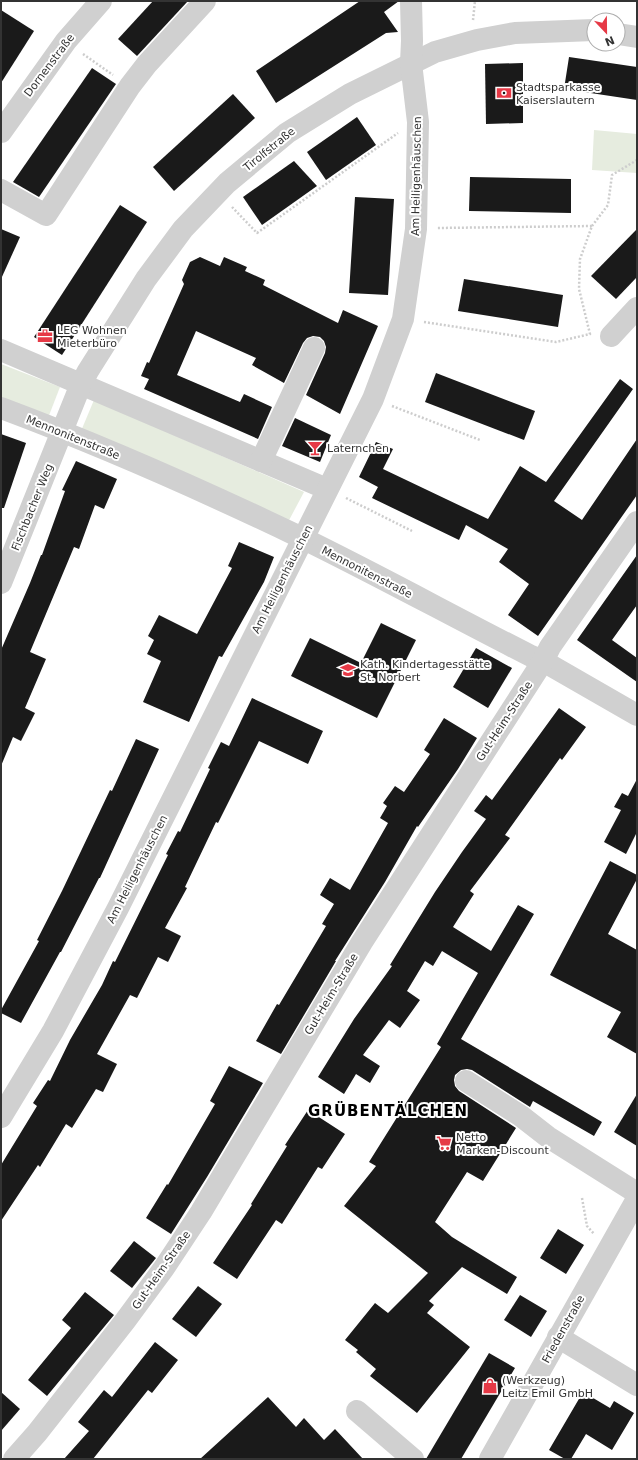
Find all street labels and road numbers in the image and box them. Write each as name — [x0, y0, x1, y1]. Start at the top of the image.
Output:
street label: Dornenstraße — [22, 31, 77, 99]
street label: Am Heiligenhäuschen — [409, 116, 424, 236]
street label: Tirolfstraße — [240, 125, 298, 175]
street label: Mennonitenstraße — [24, 413, 122, 462]
street label: Fischbacher Weg — [9, 462, 56, 553]
street label: Am Heiligenhäuschen — [249, 523, 315, 636]
street label: Mennonitenstraße — [319, 544, 414, 601]
street label: Gut-Heim-Straße — [474, 679, 535, 764]
street label: Am Heiligenhäuschen — [104, 813, 170, 926]
street label: Gut-Heim-Straße — [302, 951, 361, 1037]
street label: Gut-Heim-Straße — [129, 1228, 193, 1312]
street label: Friedenstraße — [539, 1293, 588, 1365]

